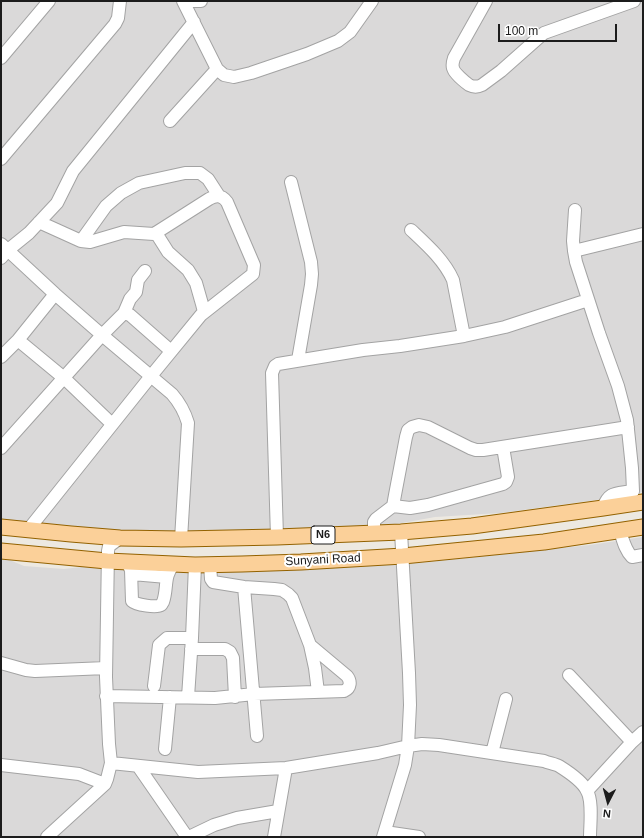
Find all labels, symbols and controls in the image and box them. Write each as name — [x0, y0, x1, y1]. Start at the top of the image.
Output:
scale bar — [500, 16, 619, 42]
text: 100 m — [505, 24, 538, 38]
road number: N6 — [311, 526, 335, 544]
street label: Sunyani Road — [285, 551, 361, 569]
north arrow — [588, 782, 628, 822]
text: N — [602, 808, 611, 820]

